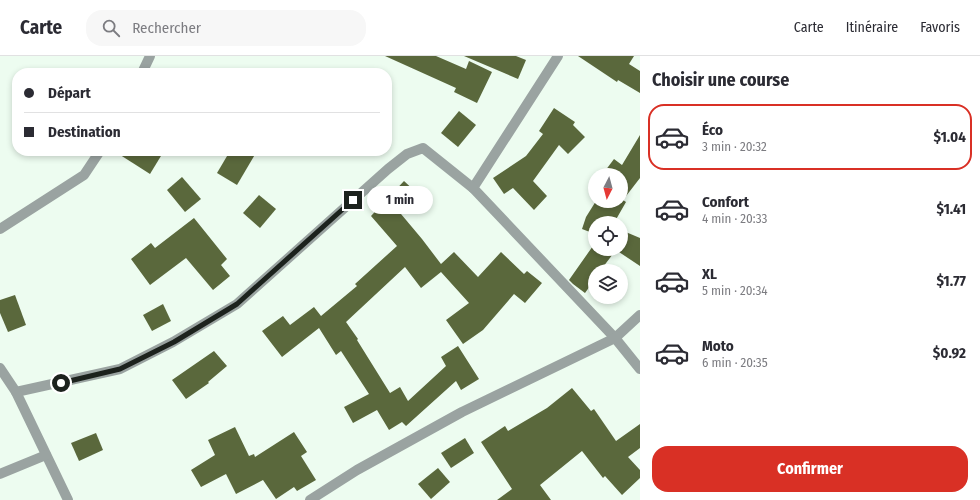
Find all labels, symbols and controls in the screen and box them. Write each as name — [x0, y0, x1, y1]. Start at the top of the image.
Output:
search box — [86, 10, 366, 46]
text: Carte — [20, 16, 62, 39]
icon: search — [100, 17, 122, 39]
text: Rechercher — [132, 19, 201, 37]
text: Carte — [794, 19, 824, 36]
text: Itinéraire — [846, 19, 898, 36]
text: Favoris — [920, 19, 960, 36]
text: Choisir une course — [652, 69, 789, 91]
text: Départ — [48, 84, 91, 102]
icon: car — [654, 119, 690, 155]
text: Éco — [702, 121, 723, 139]
text: Destination — [48, 123, 121, 141]
text: $1.04 — [934, 128, 966, 146]
text: 3 min · 20:32 — [702, 139, 767, 154]
north arrow — [588, 168, 628, 208]
map controls — [588, 168, 628, 304]
callout: 1 min — [367, 186, 433, 214]
route end — [344, 191, 362, 209]
icon: car — [654, 191, 690, 227]
text: 1 min — [386, 192, 414, 207]
text: Confort — [702, 193, 749, 211]
text: $1.41 — [937, 200, 966, 218]
text: 4 min · 20:33 — [702, 211, 767, 226]
button: locate — [588, 216, 628, 256]
icon: car — [654, 263, 690, 299]
button: layers — [588, 264, 628, 304]
text: XL — [702, 265, 717, 283]
text: $1.77 — [936, 272, 966, 290]
text: 5 min · 20:34 — [702, 283, 767, 298]
icon: car — [654, 335, 690, 371]
text: Moto — [702, 337, 734, 355]
text: $0.92 — [933, 344, 966, 362]
text: 6 min · 20:35 — [702, 355, 768, 370]
route start — [52, 374, 70, 392]
button: Confirmer — [652, 446, 968, 492]

